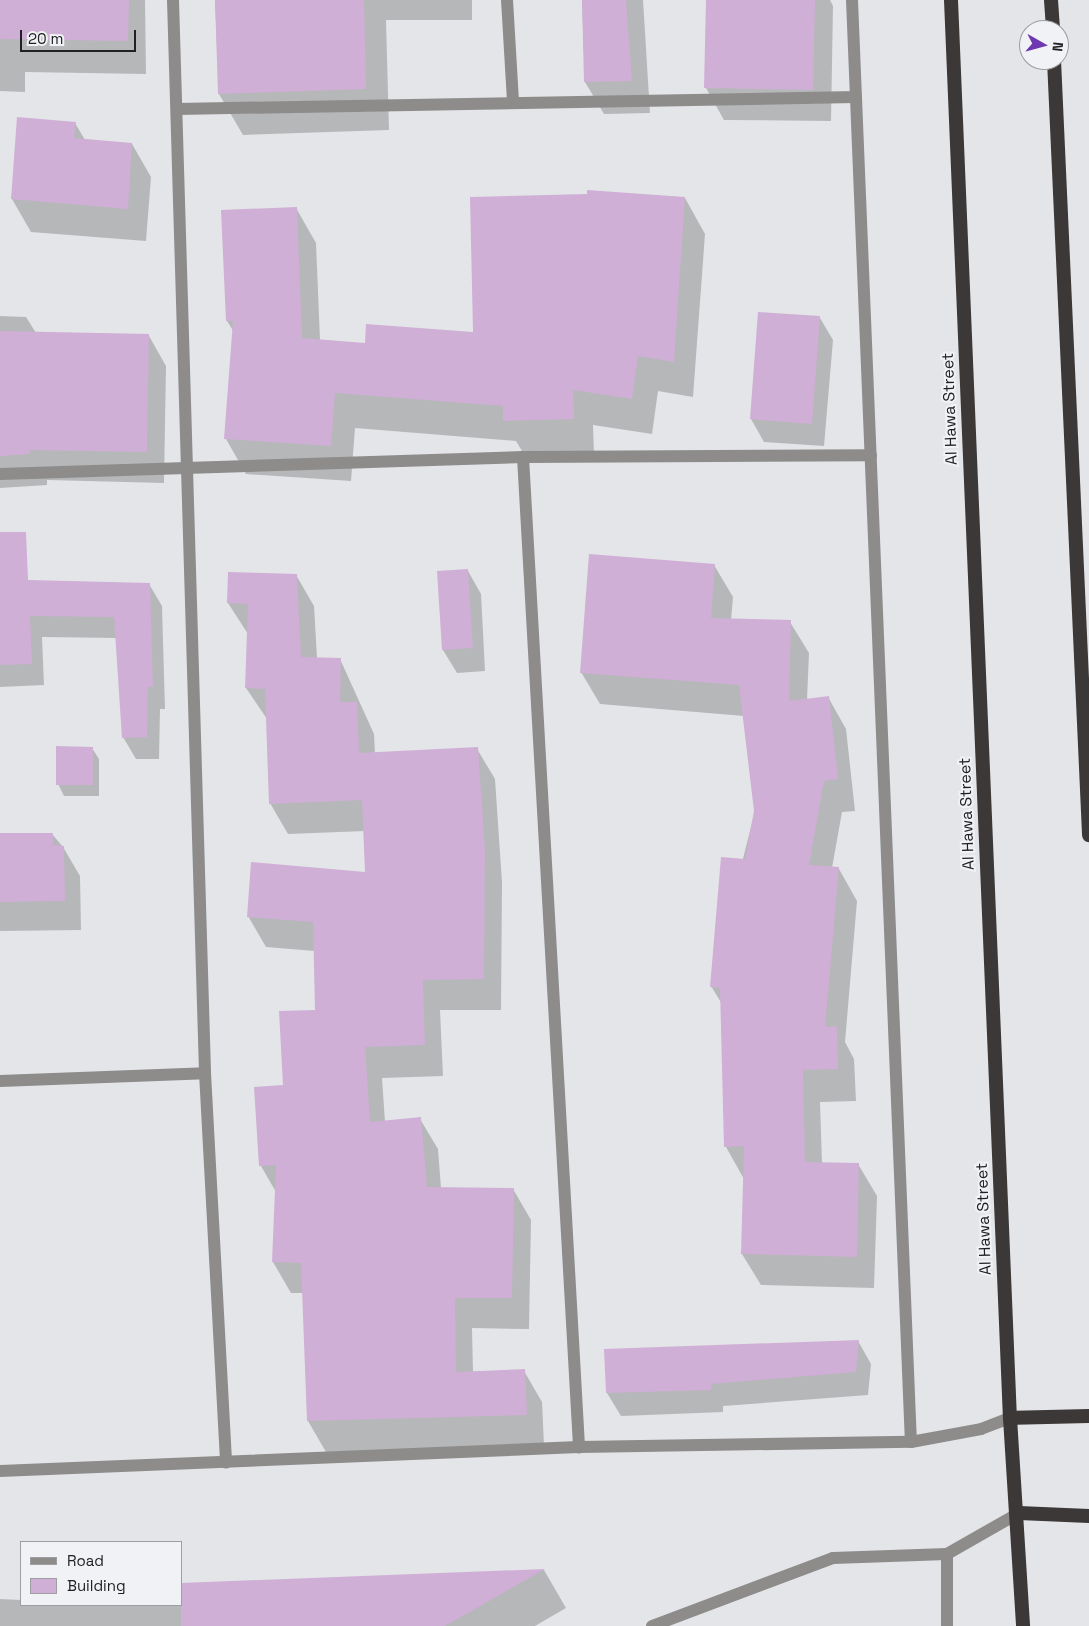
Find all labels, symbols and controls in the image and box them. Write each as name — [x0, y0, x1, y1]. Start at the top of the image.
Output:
scale bar — [22, 20, 139, 52]
north arrow — [1019, 20, 1069, 70]
text: 20 m — [28, 29, 63, 48]
text: N — [1048, 41, 1067, 52]
street label: Al Hawa Street — [938, 352, 962, 466]
street label: Al Hawa Street — [955, 757, 979, 871]
street label: Al Hawa Street — [972, 1162, 996, 1276]
legend — [20, 1541, 182, 1606]
text: Road — [67, 1551, 104, 1570]
text: Building — [67, 1576, 126, 1595]

